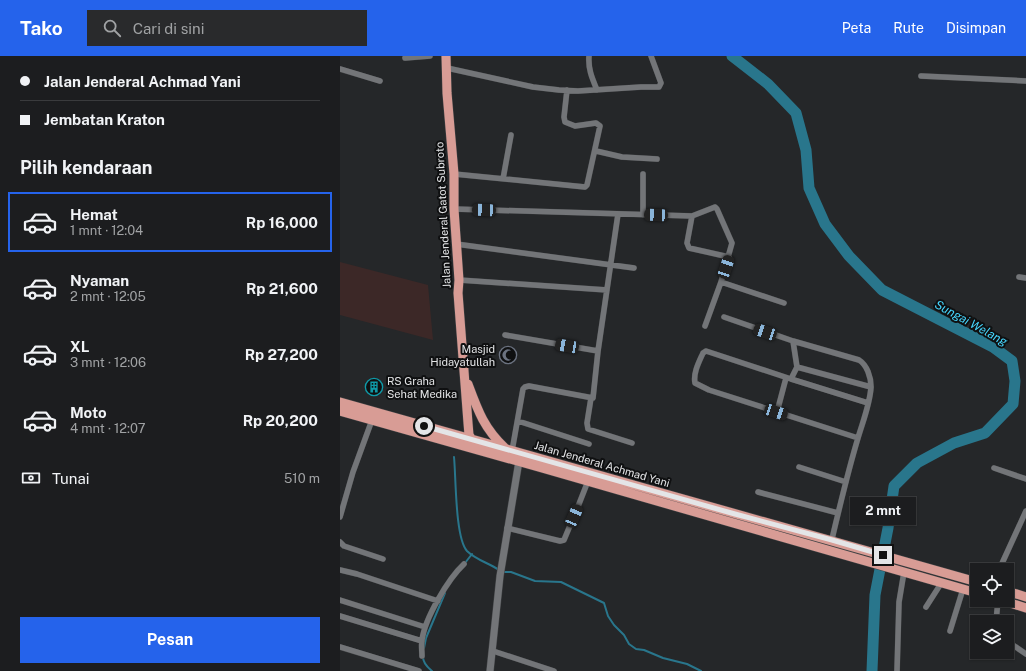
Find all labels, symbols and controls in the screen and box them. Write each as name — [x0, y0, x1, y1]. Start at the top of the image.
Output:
search box — [87, 10, 367, 46]
text: Tako — [20, 17, 63, 39]
icon: search — [101, 17, 123, 39]
text: Cari di sini — [133, 20, 204, 37]
text: Peta — [842, 20, 871, 36]
text: Rute — [893, 20, 924, 36]
text: Disimpan — [946, 20, 1006, 36]
text: Jalan Jenderal Achmad Yani — [44, 73, 241, 90]
text: Jembatan Kraton — [44, 111, 165, 128]
street label: Jalan Jenderal Gatot Subroto — [433, 142, 453, 288]
text: Pilih kendaraan — [20, 157, 152, 178]
icon: car — [22, 204, 58, 240]
car — [472, 204, 496, 216]
text: Hemat — [70, 206, 118, 223]
car — [644, 209, 668, 221]
text: Rp 16,000 — [246, 214, 318, 231]
text: 1 mnt · 12:04 — [70, 223, 143, 238]
car — [717, 254, 735, 280]
icon: car — [22, 270, 58, 306]
text: Nyaman — [70, 272, 129, 289]
text: Rp 21,600 — [246, 280, 318, 297]
text: 2 mnt · 12:05 — [70, 289, 146, 304]
water label: Sungai Welang — [932, 297, 1011, 349]
car — [752, 322, 778, 342]
icon: car — [22, 336, 58, 372]
text: XL — [70, 338, 89, 355]
car — [554, 338, 580, 354]
place label: Masjid Hidayatullah — [430, 343, 495, 368]
mosque icon: Masjid Hidayatullah — [498, 345, 518, 365]
text: Rp 27,200 — [245, 346, 318, 363]
text: 3 mnt · 12:06 — [70, 355, 146, 370]
place label: RS Graha Sehat Medika — [387, 375, 457, 400]
building icon: RS Graha Sehat Medika — [364, 377, 384, 397]
icon: car — [22, 402, 58, 438]
car — [763, 403, 789, 421]
text: Moto — [70, 404, 107, 421]
text: Rp 20,200 — [243, 412, 318, 429]
route start — [415, 417, 433, 435]
text: 4 mnt · 12:07 — [70, 421, 146, 436]
street label: Jalan Jenderal Achmad Yani — [533, 439, 671, 489]
icon: cash — [20, 467, 42, 489]
text: Tunai — [52, 470, 90, 487]
text: 510 m — [284, 471, 320, 486]
callout: 2 mnt — [850, 497, 916, 525]
car — [564, 503, 584, 529]
text: 2 mnt — [865, 503, 901, 518]
route end — [874, 546, 892, 564]
map controls — [970, 563, 1014, 659]
button: locate — [970, 563, 1014, 607]
button: layers — [970, 615, 1014, 659]
button: Pesan — [20, 617, 320, 663]

